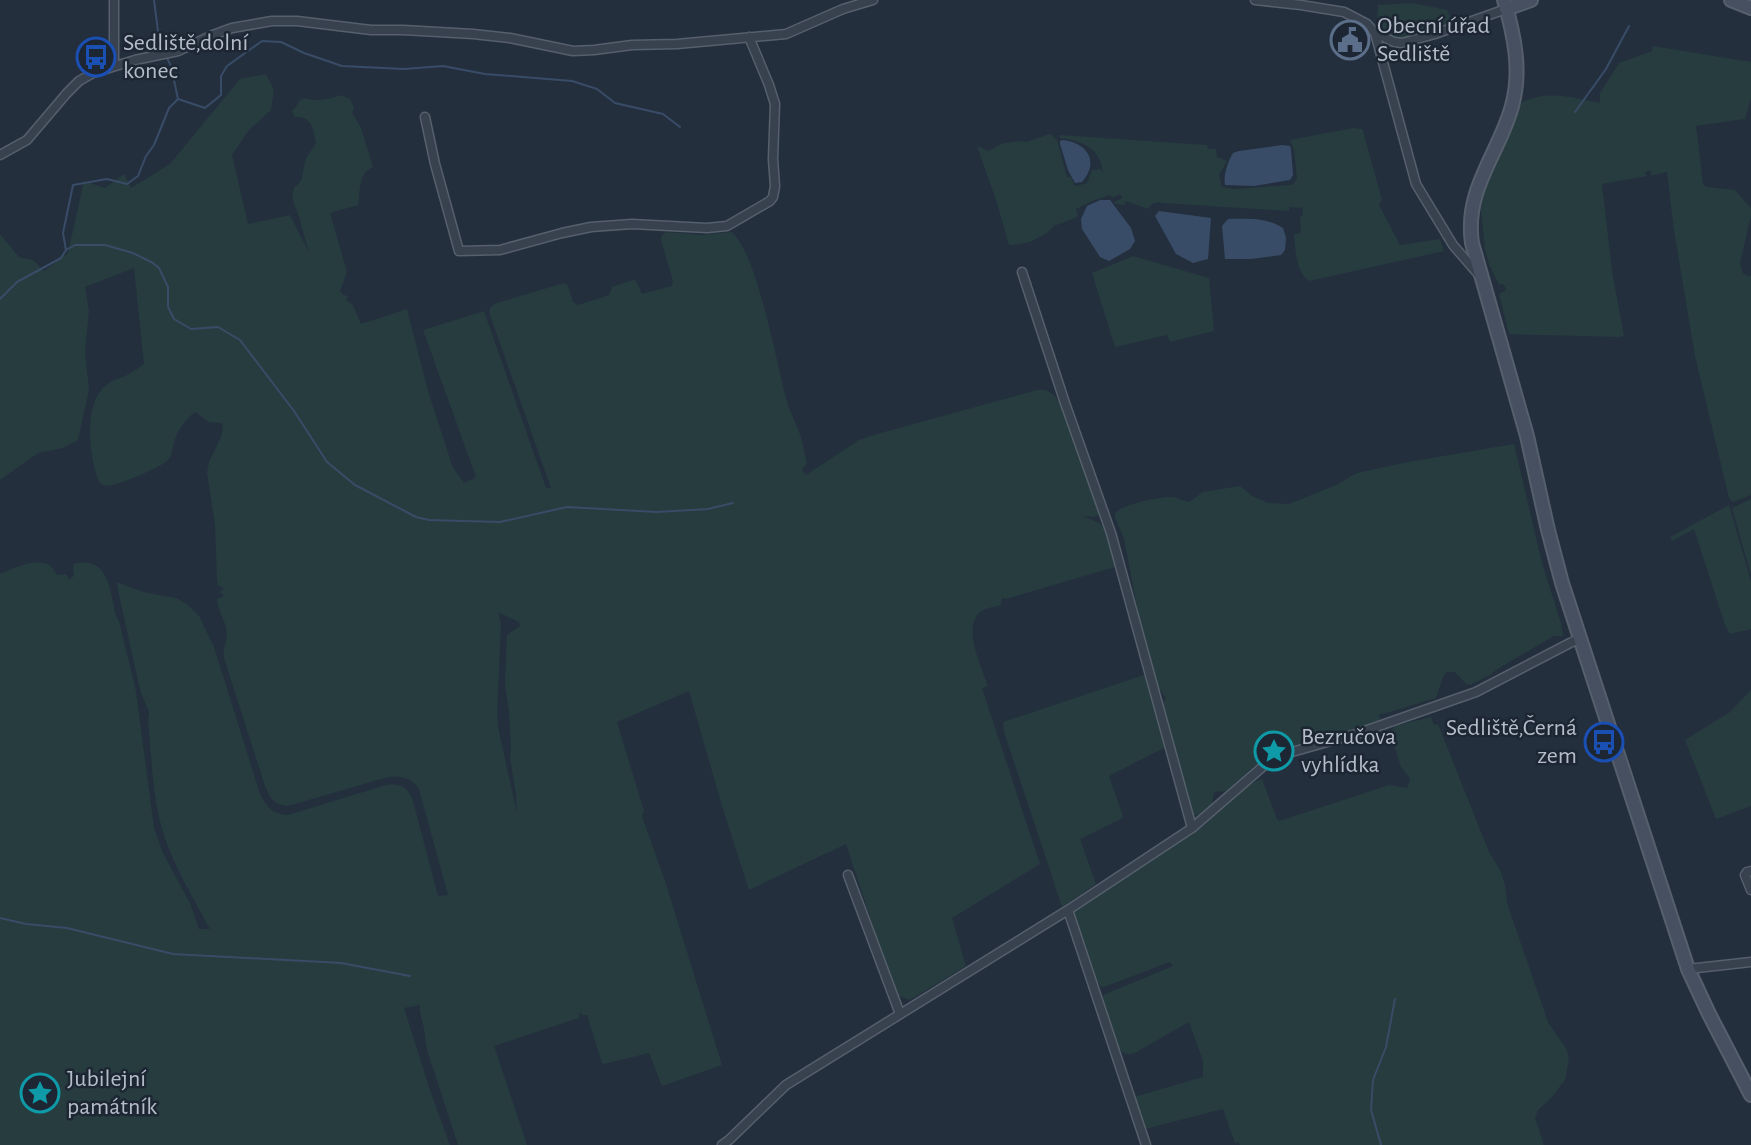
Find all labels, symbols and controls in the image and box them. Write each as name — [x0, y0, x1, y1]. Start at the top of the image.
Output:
place label: Obecní úřad Sedliště — [1377, 14, 1490, 66]
public building icon: Obecní úřad Sedliště — [1329, 19, 1371, 61]
place label: Sedliště,dolní konec — [123, 31, 248, 83]
bus stop icon: Sedliště,dolní konec — [75, 36, 117, 78]
place label: Sedliště,Černá zem — [1446, 715, 1577, 768]
bus stop icon: Sedliště,Černá zem — [1583, 721, 1625, 763]
place label: Bezručova vyhlídka — [1301, 725, 1396, 777]
place icon: Bezručova vyhlídka — [1253, 730, 1295, 772]
place label: Jubilejní památník — [67, 1067, 157, 1119]
place icon: Jubilejní památník — [19, 1072, 61, 1114]

